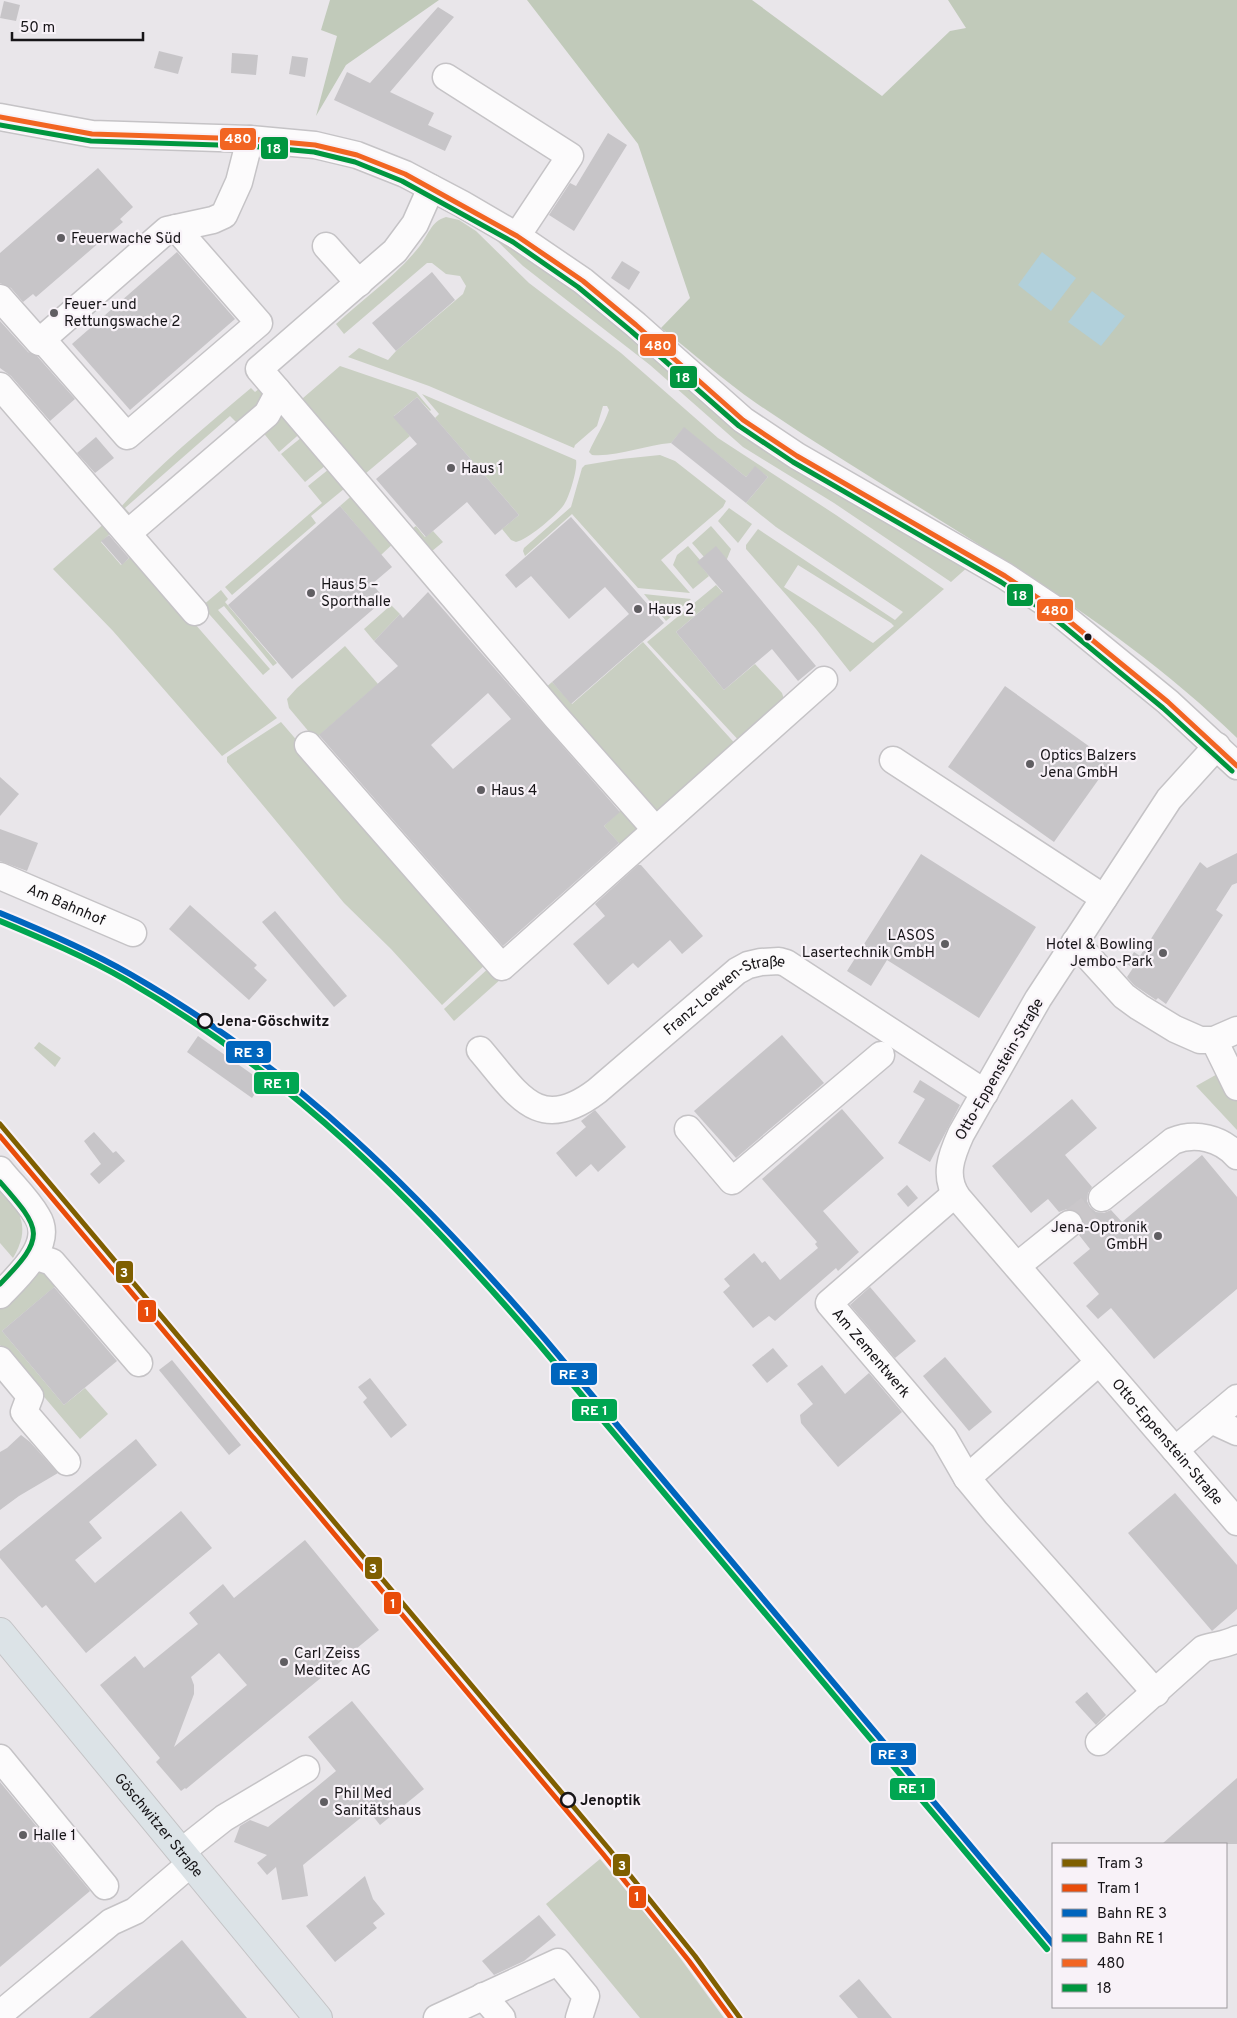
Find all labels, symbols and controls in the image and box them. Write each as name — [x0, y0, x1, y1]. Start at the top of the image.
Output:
scale bar — [12, 10, 144, 42]
text: 50 m — [20, 19, 55, 38]
line badge: 480 — [219, 127, 257, 151]
text: 480 — [225, 131, 251, 148]
line badge: 18 — [260, 136, 289, 160]
text: 18 — [267, 141, 281, 158]
place label: Feuerwache Süd — [71, 230, 181, 249]
marker: Feuerwache Süd — [55, 232, 67, 244]
place label: Feuer- und Rettungswache 2 — [64, 296, 180, 332]
marker: Feuer- und Rettungswache 2 — [48, 307, 60, 319]
line badge: 480 — [639, 333, 677, 357]
text: 480 — [645, 338, 671, 355]
line badge: 18 — [669, 365, 698, 389]
text: 18 — [676, 370, 690, 387]
place label: Haus 1 — [461, 460, 504, 479]
marker: Haus 1 — [445, 462, 457, 474]
place label: Haus 5 – Sporthalle — [321, 576, 391, 612]
line badge: 18 — [1006, 583, 1034, 607]
marker: Haus 5 – Sporthalle — [305, 587, 317, 599]
text: 18 — [1013, 588, 1027, 605]
line badge: 480 — [1036, 598, 1074, 622]
place label: Haus 2 — [648, 601, 694, 620]
marker: Haus 2 — [632, 603, 644, 615]
text: 480 — [1042, 603, 1068, 620]
unlabelled marker — [1083, 632, 1093, 642]
place label: Optics Balzers Jena GmbH — [1040, 747, 1137, 783]
marker: Optics Balzers Jena GmbH — [1024, 758, 1036, 770]
place label: Haus 4 — [491, 782, 537, 801]
marker: Haus 4 — [475, 784, 487, 796]
street label: Am Bahnhof — [24, 881, 108, 931]
place label: LASOS Lasertechnik GmbH — [802, 927, 935, 963]
place label: Hotel & Bowling Jembo-Park — [1046, 936, 1153, 972]
marker: LASOS Lasertechnik GmbH — [939, 938, 951, 950]
marker: Hotel & Bowling Jembo-Park — [1157, 947, 1169, 959]
street label: Franz-Loewen-Straße — [660, 953, 787, 1041]
street label: Otto-Eppenstein-Straße — [952, 995, 1049, 1144]
marker: Jena-Göschwitz — [197, 1013, 213, 1029]
place label: Jena-Göschwitz — [217, 1013, 329, 1032]
line badge: RE 3 — [225, 1040, 272, 1064]
text: RE 3 — [234, 1045, 264, 1062]
line badge: RE 1 — [253, 1071, 300, 1095]
text: RE 1 — [263, 1076, 291, 1093]
place label: Jena-Optronik GmbH — [1051, 1219, 1148, 1255]
marker: Jena-Optronik GmbH — [1152, 1230, 1164, 1242]
line badge: 3 — [115, 1260, 134, 1284]
text: 3 — [120, 1265, 128, 1282]
line badge: 1 — [137, 1299, 157, 1323]
text: 1 — [144, 1304, 150, 1321]
street label: Am Zementwerk — [827, 1305, 914, 1402]
line badge: RE 3 — [550, 1362, 598, 1386]
text: RE 3 — [559, 1367, 589, 1384]
street label: Otto-Eppenstein-Straße — [1107, 1375, 1226, 1510]
line badge: RE 1 — [571, 1398, 618, 1422]
text: RE 1 — [580, 1403, 608, 1420]
line badge: 3 — [364, 1556, 383, 1580]
text: 3 — [369, 1561, 377, 1578]
line badge: 1 — [383, 1591, 402, 1615]
text: 1 — [390, 1596, 396, 1613]
place label: Carl Zeiss Meditec AG — [294, 1645, 371, 1681]
marker: Carl Zeiss Meditec AG — [278, 1656, 290, 1668]
line badge: RE 3 — [870, 1742, 917, 1766]
text: RE 3 — [878, 1747, 908, 1764]
street label: Göschwitzer Straße — [109, 1770, 207, 1882]
line badge: RE 1 — [889, 1777, 936, 1801]
text: RE 1 — [898, 1781, 926, 1798]
place label: Phil Med Sanitätshaus — [334, 1785, 421, 1821]
marker: Jenoptik — [560, 1792, 576, 1808]
place label: Jenoptik — [580, 1792, 641, 1811]
marker: Phil Med Sanitätshaus — [318, 1796, 330, 1808]
place label: Halle 1 — [33, 1827, 76, 1846]
marker: Halle 1 — [17, 1829, 29, 1841]
legend — [1052, 1843, 1227, 2008]
line badge: 3 — [612, 1853, 631, 1877]
text: Tram 3 — [1097, 1855, 1143, 1874]
text: 3 — [618, 1858, 626, 1875]
text: Tram 1 — [1097, 1880, 1140, 1899]
line badge: 1 — [628, 1885, 647, 1909]
text: 1 — [634, 1889, 640, 1906]
text: Bahn RE 3 — [1097, 1905, 1167, 1924]
text: Bahn RE 1 — [1097, 1930, 1164, 1949]
text: 480 — [1097, 1955, 1125, 1974]
text: 18 — [1097, 1980, 1112, 1999]

